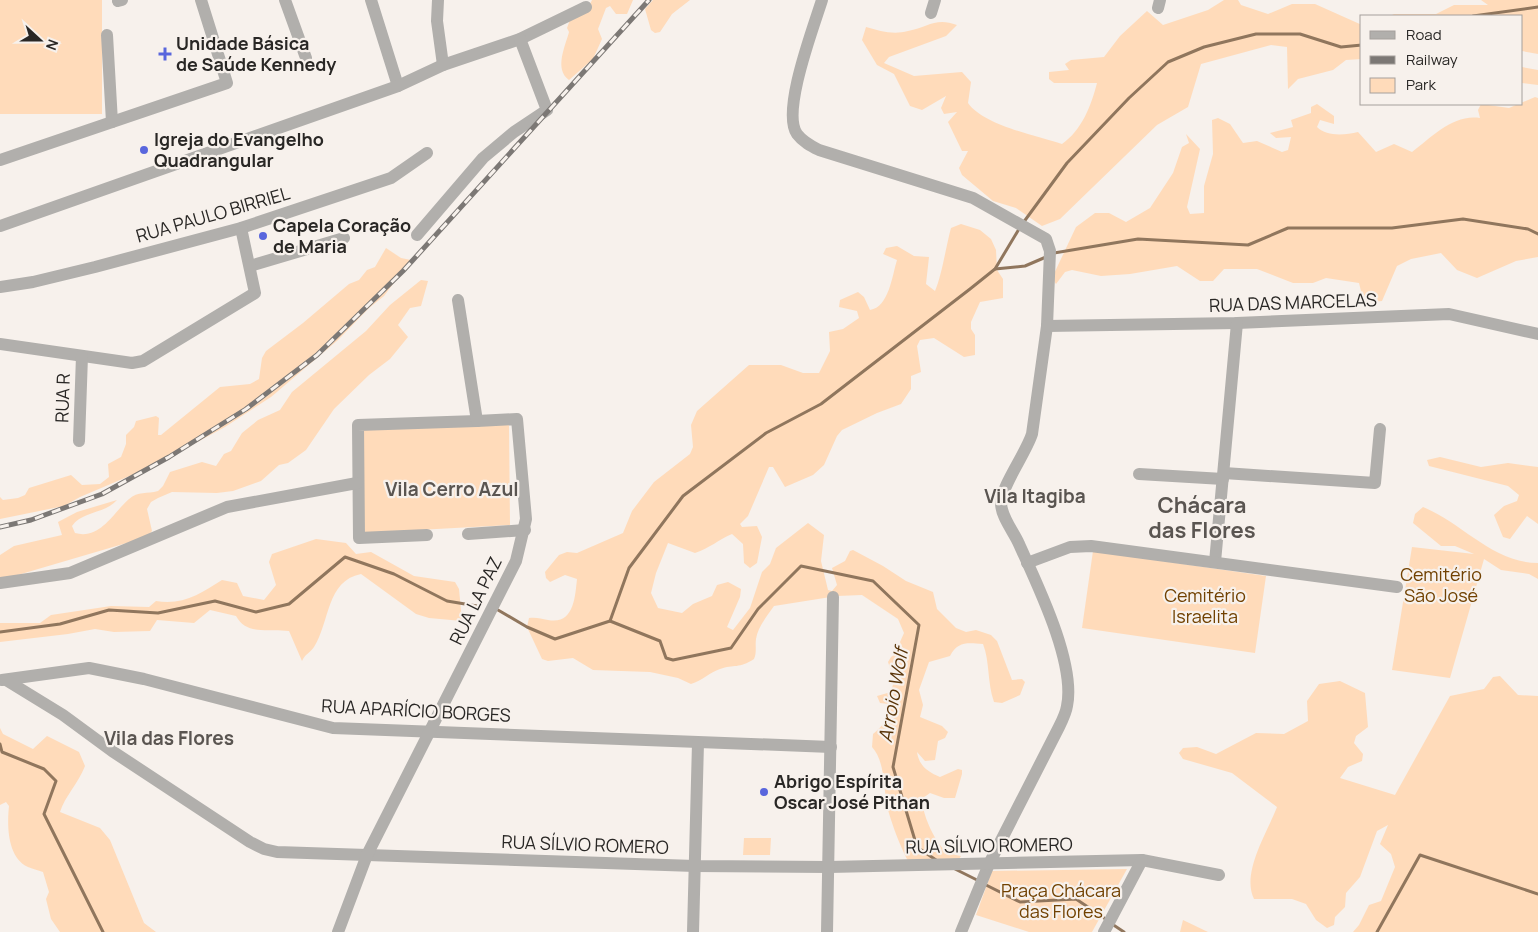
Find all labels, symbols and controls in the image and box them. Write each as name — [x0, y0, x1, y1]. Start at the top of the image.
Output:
north arrow — [15, 15, 65, 65]
legend — [1360, 15, 1523, 105]
text: Road — [1406, 24, 1442, 45]
place label: Unidade Básica de Saúde Kennedy — [176, 31, 336, 76]
text: N — [42, 37, 63, 53]
marker: Unidade Básica de Saúde Kennedy — [158, 47, 172, 61]
text: Railway — [1406, 49, 1458, 70]
text: Park — [1406, 74, 1436, 95]
place label: Igreja do Evangelho Quadrangular — [154, 127, 324, 172]
marker: Igreja do Evangelho Quadrangular — [138, 144, 150, 156]
street label: RUA PAULO BIRRIEL — [133, 181, 293, 248]
place label: Capela Coração de Maria — [273, 213, 411, 258]
marker: Capela Coração de Maria — [257, 230, 269, 242]
street label: RUA DAS MARCELAS — [1209, 287, 1377, 317]
street label: RUA R — [49, 373, 75, 423]
district label: Vila Cerro Azul — [385, 476, 519, 502]
district label: Vila Itagiba — [984, 483, 1086, 509]
district label: Chácara das Flores — [1148, 490, 1256, 545]
street label: RUA LA PAZ — [443, 553, 507, 649]
park label: Cemitério São José — [1400, 562, 1482, 607]
park label: Cemitério Israelita — [1164, 583, 1246, 628]
water label: Arroio Wolf — [872, 642, 915, 744]
street label: RUA APARÍCIO BORGES — [321, 693, 511, 727]
district label: Vila das Flores — [104, 725, 234, 751]
place label: Abrigo Espírita Oscar José Pithan — [774, 769, 930, 814]
marker: Abrigo Espírita Oscar José Pithan — [758, 786, 770, 798]
street label: RUA SÍLVIO ROMERO — [501, 829, 669, 859]
street label: RUA SÍLVIO ROMERO — [905, 832, 1073, 858]
park label: Praça Chácara das Flores — [1001, 878, 1121, 923]

